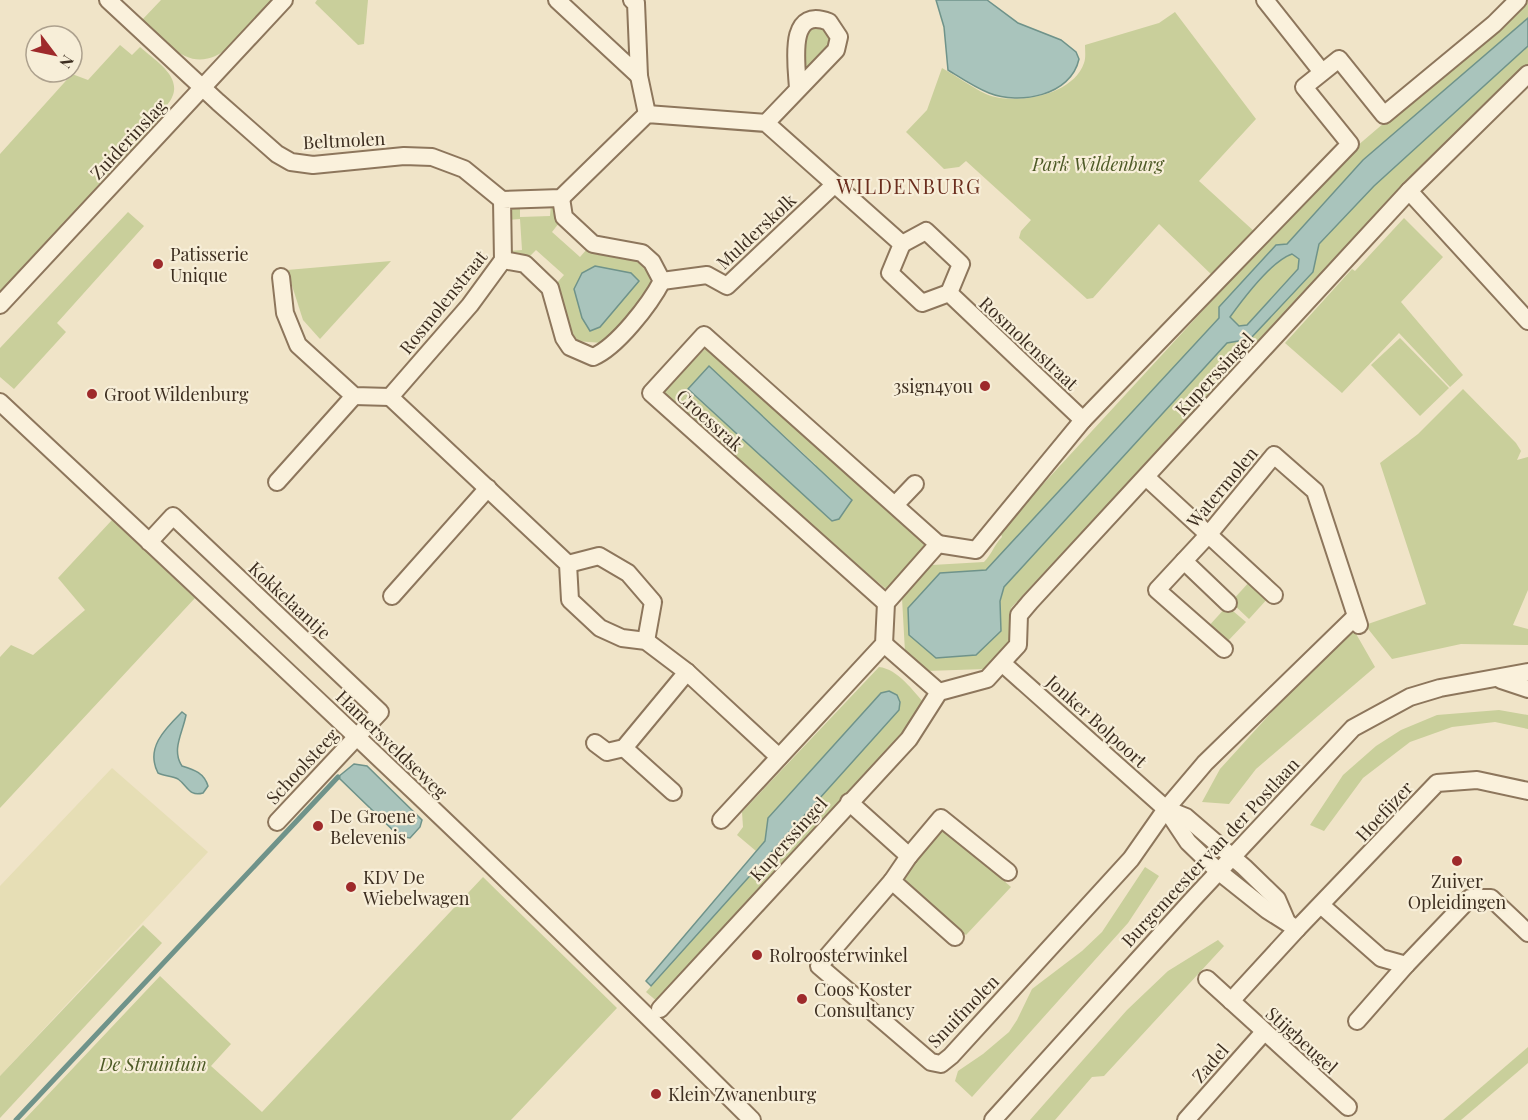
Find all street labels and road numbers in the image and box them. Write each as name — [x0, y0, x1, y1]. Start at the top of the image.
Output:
street label: Zuiderinslag — [85, 93, 172, 184]
street label: Beltmolen — [302, 126, 386, 154]
street label: Mulderskolk — [711, 188, 801, 274]
street label: Rosmolenstraat — [394, 245, 493, 359]
street label: Rosmolenstraat — [974, 291, 1084, 395]
street label: Kuperssingel — [1169, 327, 1259, 421]
street label: Croessrak — [672, 384, 749, 456]
street label: Watermolen — [1181, 441, 1263, 533]
street label: Kokkelaantje — [244, 556, 336, 644]
street label: Jonker Bolpoort — [1041, 669, 1153, 773]
street label: Hamersveldseweg — [331, 685, 453, 804]
street label: Schoolsteeg — [261, 722, 344, 809]
street label: Burgemeester van der Postlaan — [1116, 752, 1304, 952]
street label: Hoefijzer — [1350, 776, 1418, 846]
street label: Kuperssingel — [744, 792, 832, 886]
street label: Snuifmolen — [922, 969, 1004, 1053]
street label: Stijgbeugel — [1261, 1001, 1343, 1079]
street label: Zadel — [1186, 1038, 1234, 1088]

